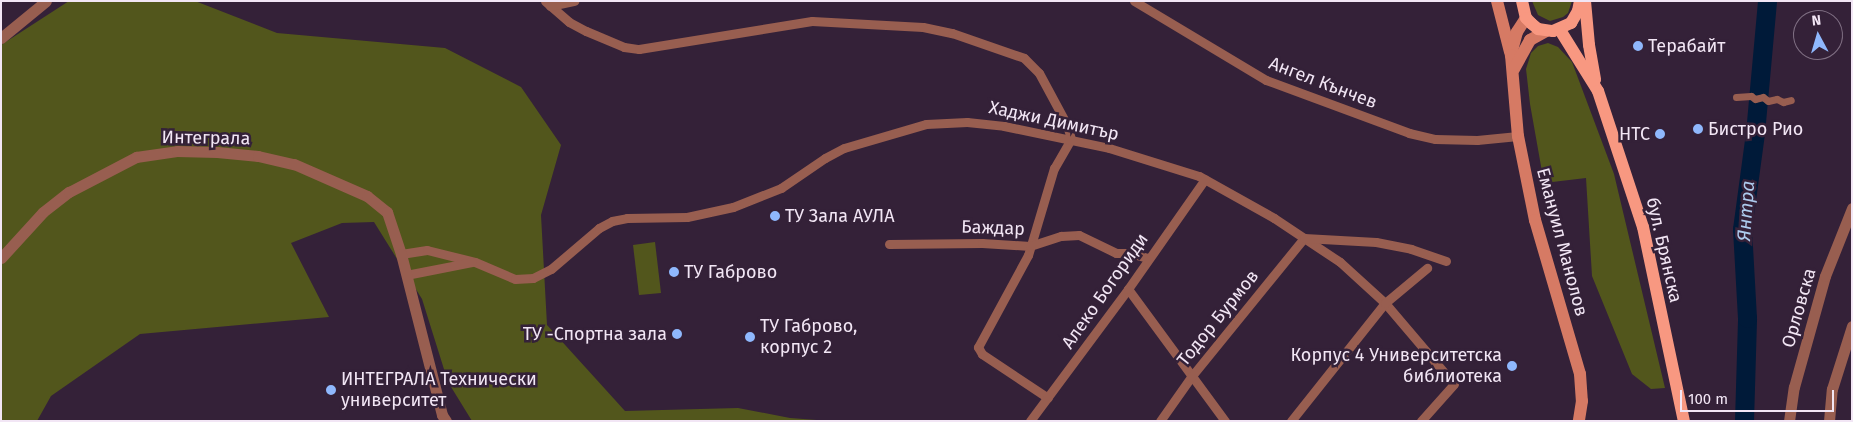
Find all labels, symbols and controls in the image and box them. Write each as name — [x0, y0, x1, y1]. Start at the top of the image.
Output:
north arrow — [1793, 10, 1843, 60]
text: N — [1811, 12, 1822, 30]
place label: Терабайт — [1648, 35, 1725, 57]
marker: Терабайт — [1632, 40, 1644, 52]
street label: Ангел Кънчев — [1266, 52, 1380, 114]
street label: Хаджи Димитър — [987, 97, 1121, 145]
place label: Бистро Рио — [1708, 118, 1803, 140]
place label: НТС — [1619, 123, 1650, 145]
marker: Бистро Рио — [1692, 123, 1704, 135]
street label: Интеграла — [162, 126, 250, 150]
marker: НТС — [1654, 128, 1666, 140]
street label: Емануил Манолов — [1532, 165, 1592, 319]
water label: Янтра — [1733, 180, 1759, 242]
street label: бул. Брянска — [1641, 195, 1687, 305]
place label: ТУ Зала АУЛА — [785, 205, 894, 227]
marker: ТУ Зала АУЛА — [769, 210, 781, 222]
street label: Баждар — [961, 216, 1025, 240]
street label: Алеко Богориди — [1057, 229, 1153, 353]
place label: ТУ Габрово — [684, 261, 777, 283]
marker: ТУ Габрово — [668, 266, 680, 278]
street label: Тодор Бурмов — [1173, 266, 1263, 370]
street label: Орловска — [1777, 266, 1821, 350]
place label: ТУ Габрово, корпус 2 — [760, 316, 857, 358]
place label: ТУ -Спортна зала — [523, 323, 667, 345]
marker: ТУ -Спортна зала — [671, 328, 683, 340]
marker: ТУ Габрово, корпус 2 — [744, 331, 756, 343]
place label: Корпус 4 Университетска библиотека — [1291, 345, 1502, 388]
marker: Корпус 4 Университетска библиотека — [1506, 360, 1518, 372]
place label: ИНТЕГРАЛА Технически университет — [341, 369, 537, 412]
scale bar — [1683, 380, 1837, 412]
marker: ИНТЕГРАЛА Технически университет — [325, 384, 337, 396]
text: 100 m — [1688, 390, 1728, 408]

